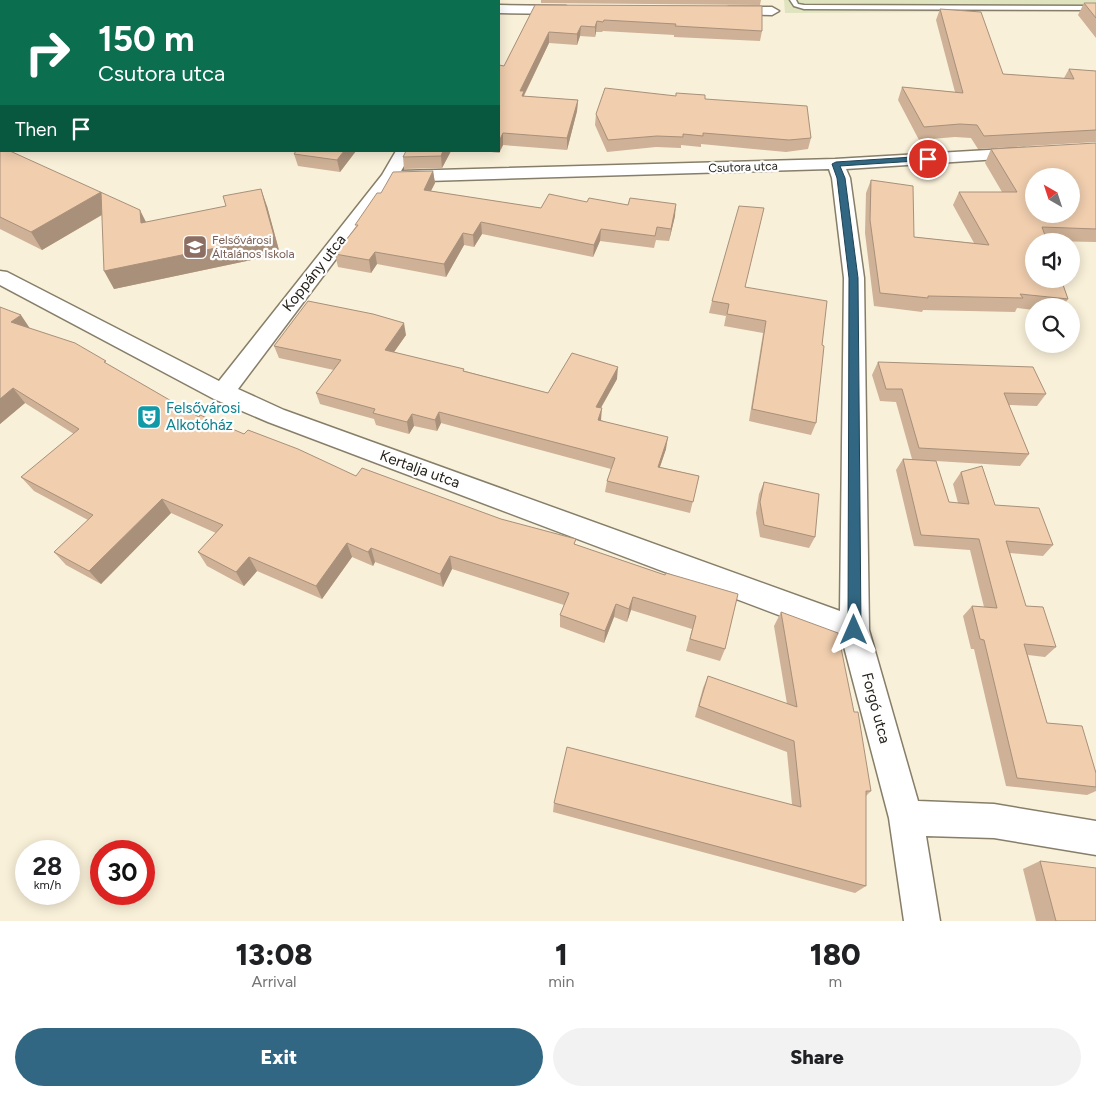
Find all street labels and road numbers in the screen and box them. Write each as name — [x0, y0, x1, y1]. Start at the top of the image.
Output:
street label: Csutora utca — [708, 159, 778, 175]
street label: Koppány utca — [278, 231, 350, 315]
street label: Kertalja utca — [377, 446, 463, 492]
street label: Forgó utca — [858, 671, 894, 745]

